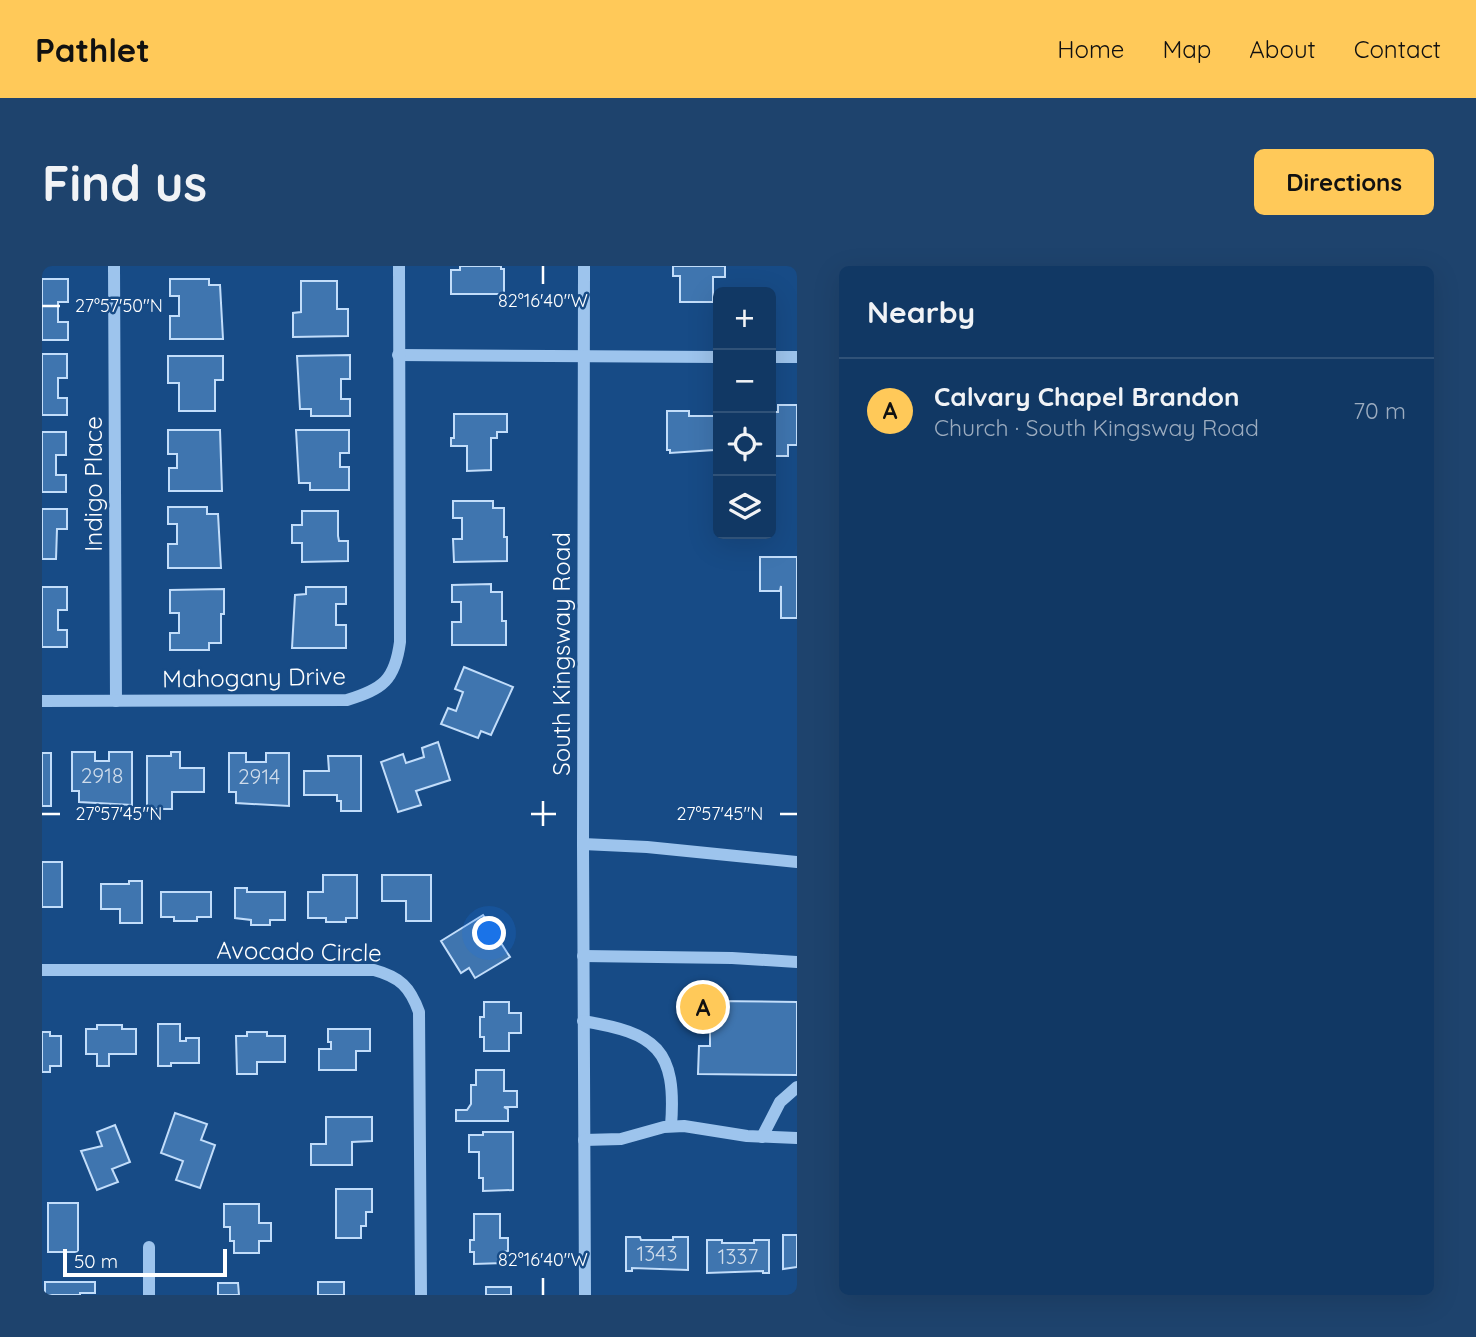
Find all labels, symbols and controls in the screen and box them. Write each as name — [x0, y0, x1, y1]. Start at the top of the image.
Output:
text: Pathlet — [35, 29, 150, 70]
text: Home — [1057, 34, 1124, 64]
text: Map — [1162, 34, 1211, 64]
text: About — [1249, 34, 1316, 64]
text: Contact — [1354, 34, 1441, 64]
button: Directions — [1254, 149, 1434, 215]
text: Find us — [42, 152, 207, 213]
map controls — [713, 287, 776, 539]
button: + — [713, 287, 776, 350]
text: 82°16'40"W — [498, 289, 588, 312]
text: Nearby — [867, 293, 975, 331]
text: 27°57'50"N — [75, 294, 163, 317]
button: − — [713, 350, 776, 413]
text: Calvary Chapel Brandon — [934, 380, 1239, 413]
text: A — [883, 396, 897, 425]
text: 70 m — [1353, 396, 1406, 425]
button: locate — [713, 413, 776, 476]
text: Church · South Kingsway Road — [934, 413, 1259, 442]
street label: Indigo Place — [78, 416, 108, 552]
button: layers — [713, 476, 776, 539]
street label: South Kingsway Road — [546, 532, 576, 776]
street label: Mahogany Drive — [162, 660, 346, 694]
house number: 2918 — [81, 762, 123, 788]
house number: 2914 — [238, 763, 280, 789]
text: 27°57'45"N — [76, 802, 162, 825]
text: 27°57'45"N — [677, 802, 763, 825]
your location — [472, 916, 506, 950]
street label: Avocado Circle — [216, 935, 382, 967]
pin: A — [680, 981, 726, 1033]
house number: 1343 — [637, 1240, 677, 1266]
house number: 1337 — [718, 1243, 758, 1269]
scale bar — [63, 1246, 228, 1278]
text: 82°16'40"W — [498, 1248, 588, 1271]
text: 50 m — [74, 1249, 118, 1273]

